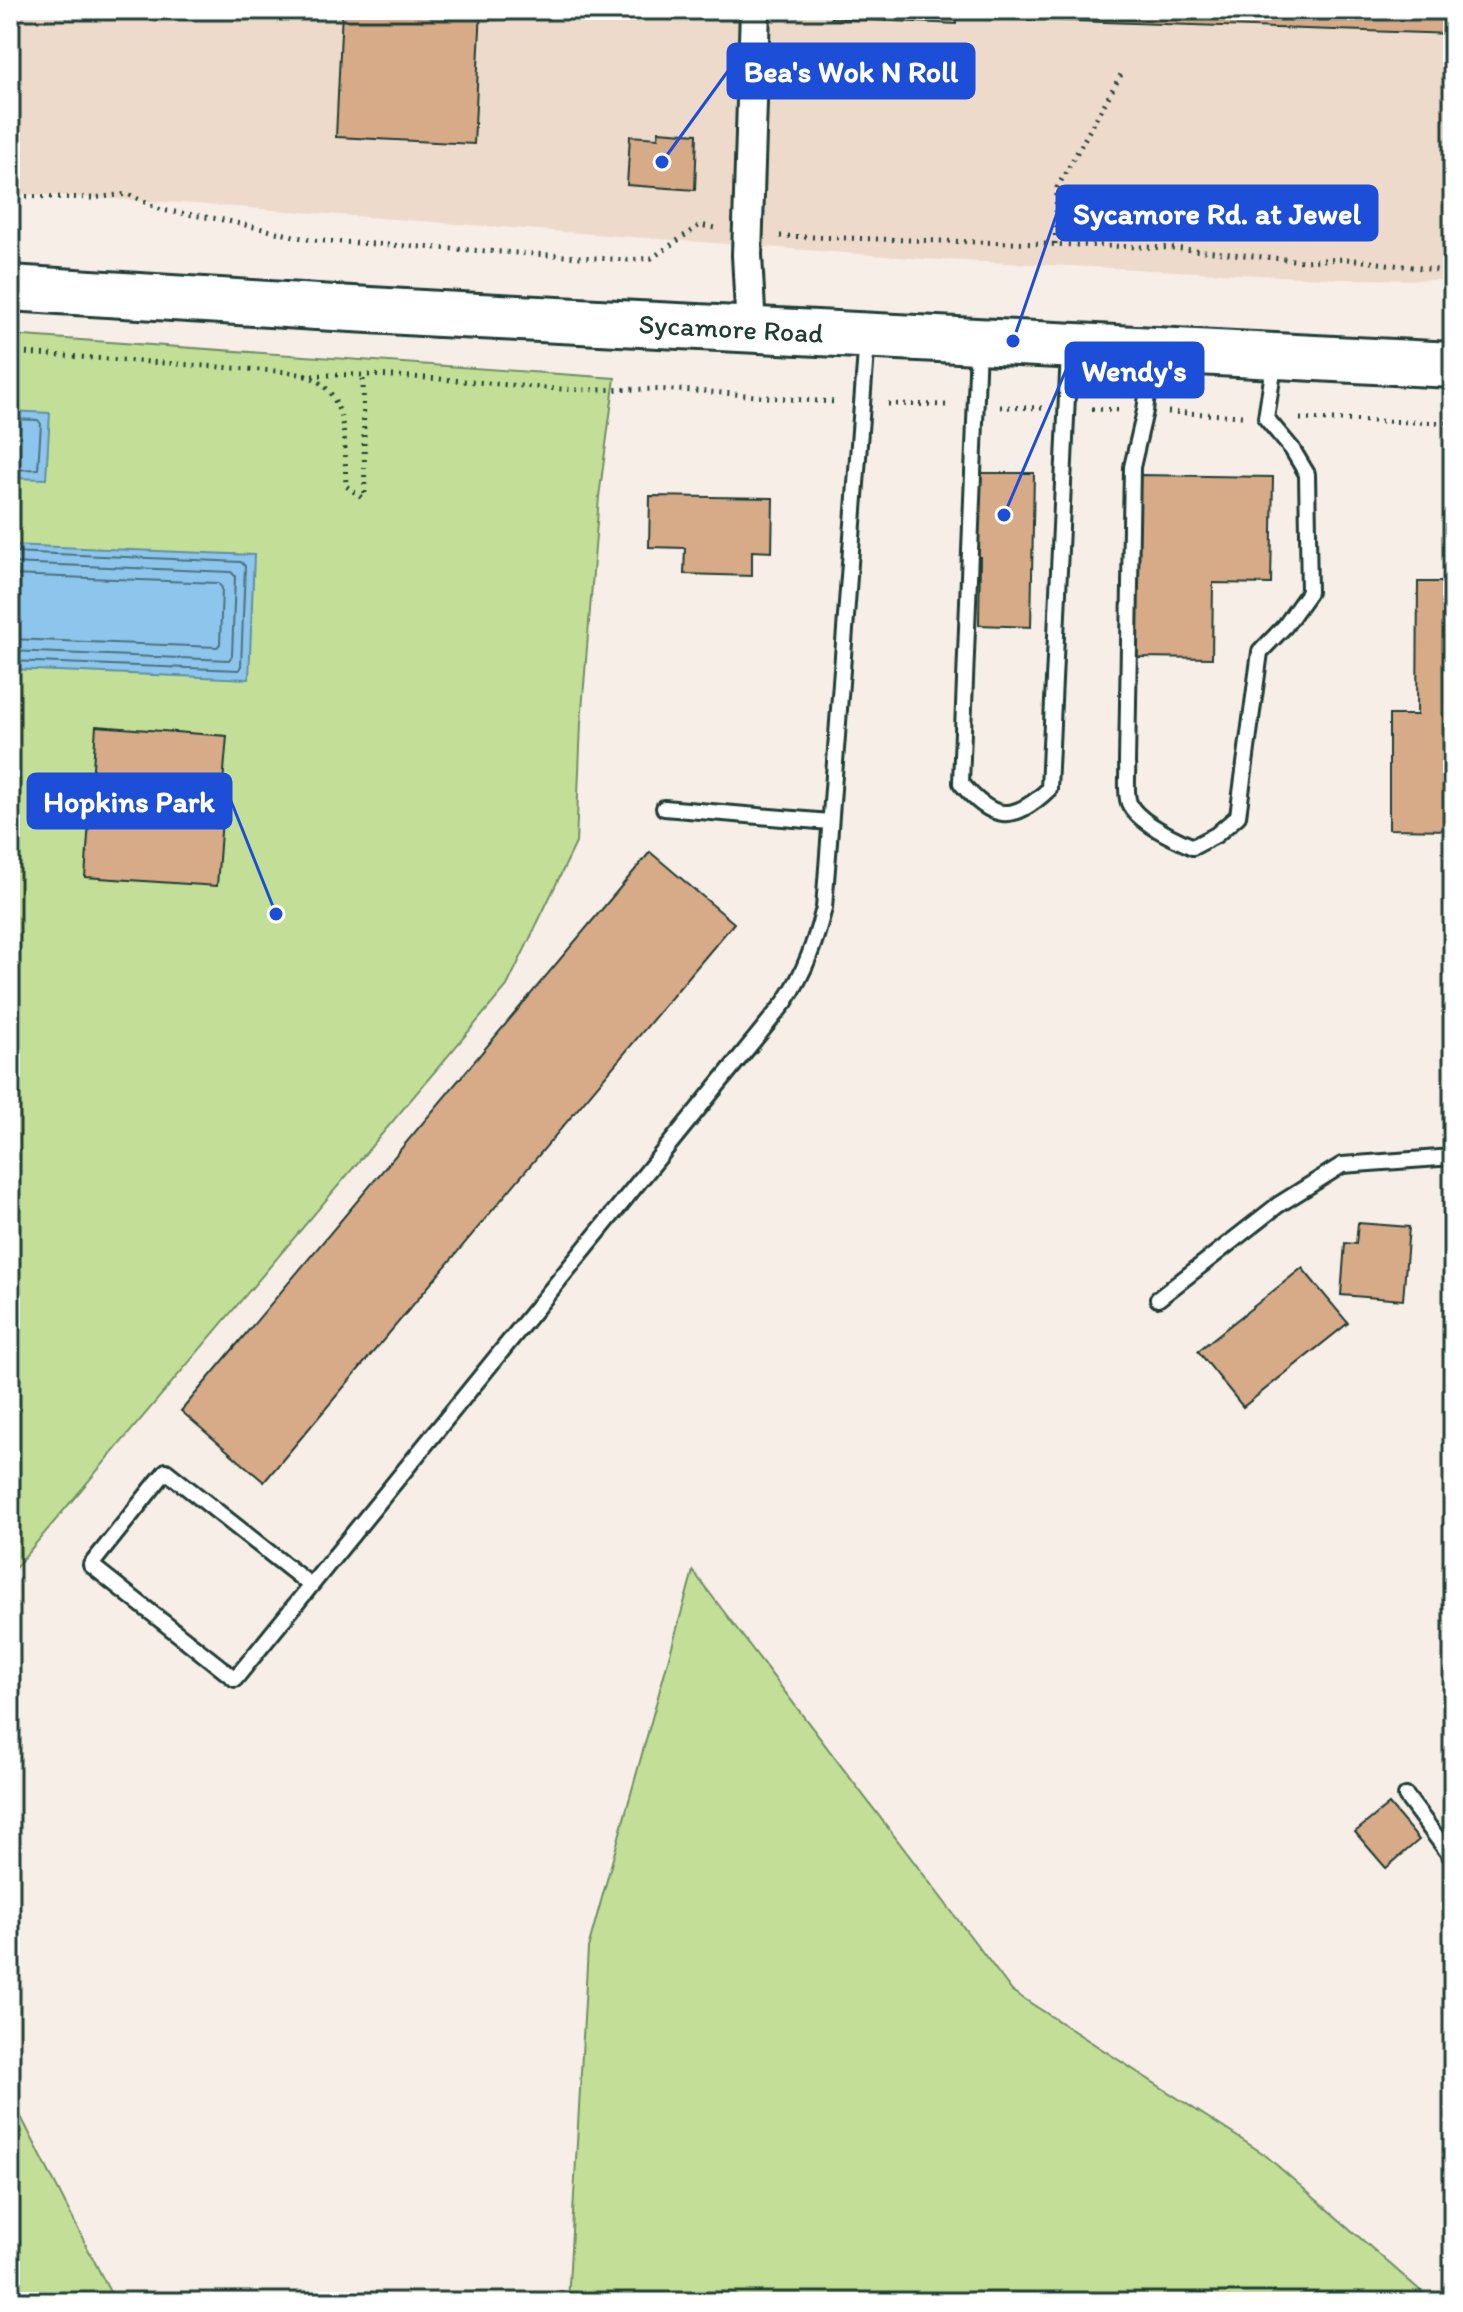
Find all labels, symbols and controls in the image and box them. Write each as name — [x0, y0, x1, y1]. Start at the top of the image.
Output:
callout: Bea's Wok N Roll — [728, 44, 974, 98]
text: Bea's Wok N Roll — [744, 53, 959, 90]
callout: Sycamore Rd. at Jewel — [1057, 186, 1377, 240]
text: Sycamore Rd. at Jewel — [1073, 195, 1361, 232]
street label: Sycamore Road — [638, 306, 824, 350]
callout: Wendy's — [1066, 343, 1203, 397]
text: Wendy's — [1081, 352, 1187, 389]
callout: Hopkins Park — [28, 774, 231, 828]
text: Hopkins Park — [43, 783, 215, 820]

